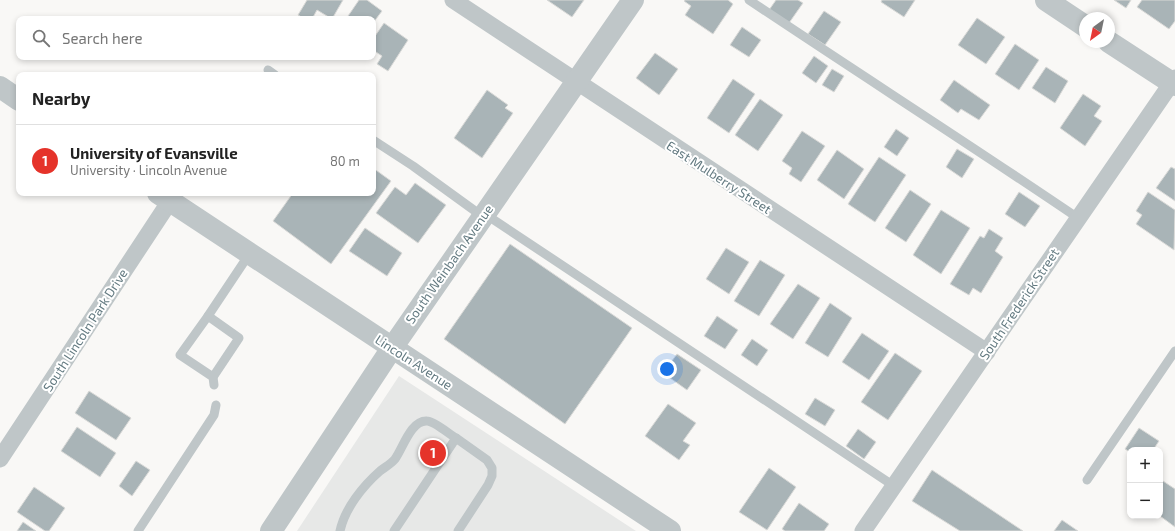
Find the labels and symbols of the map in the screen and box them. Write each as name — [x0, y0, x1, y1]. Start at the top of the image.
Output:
north arrow — [1079, 12, 1115, 48]
street label: East Mulberry Street — [663, 137, 775, 217]
street label: South Weinbach Avenue — [402, 201, 496, 327]
street label: South Frederick Street — [976, 245, 1062, 363]
street label: South Lincoln Park Drive — [39, 266, 131, 394]
street label: Lincoln Avenue — [372, 331, 456, 393]
your location — [657, 359, 677, 379]
pin: 1 — [420, 438, 446, 468]

